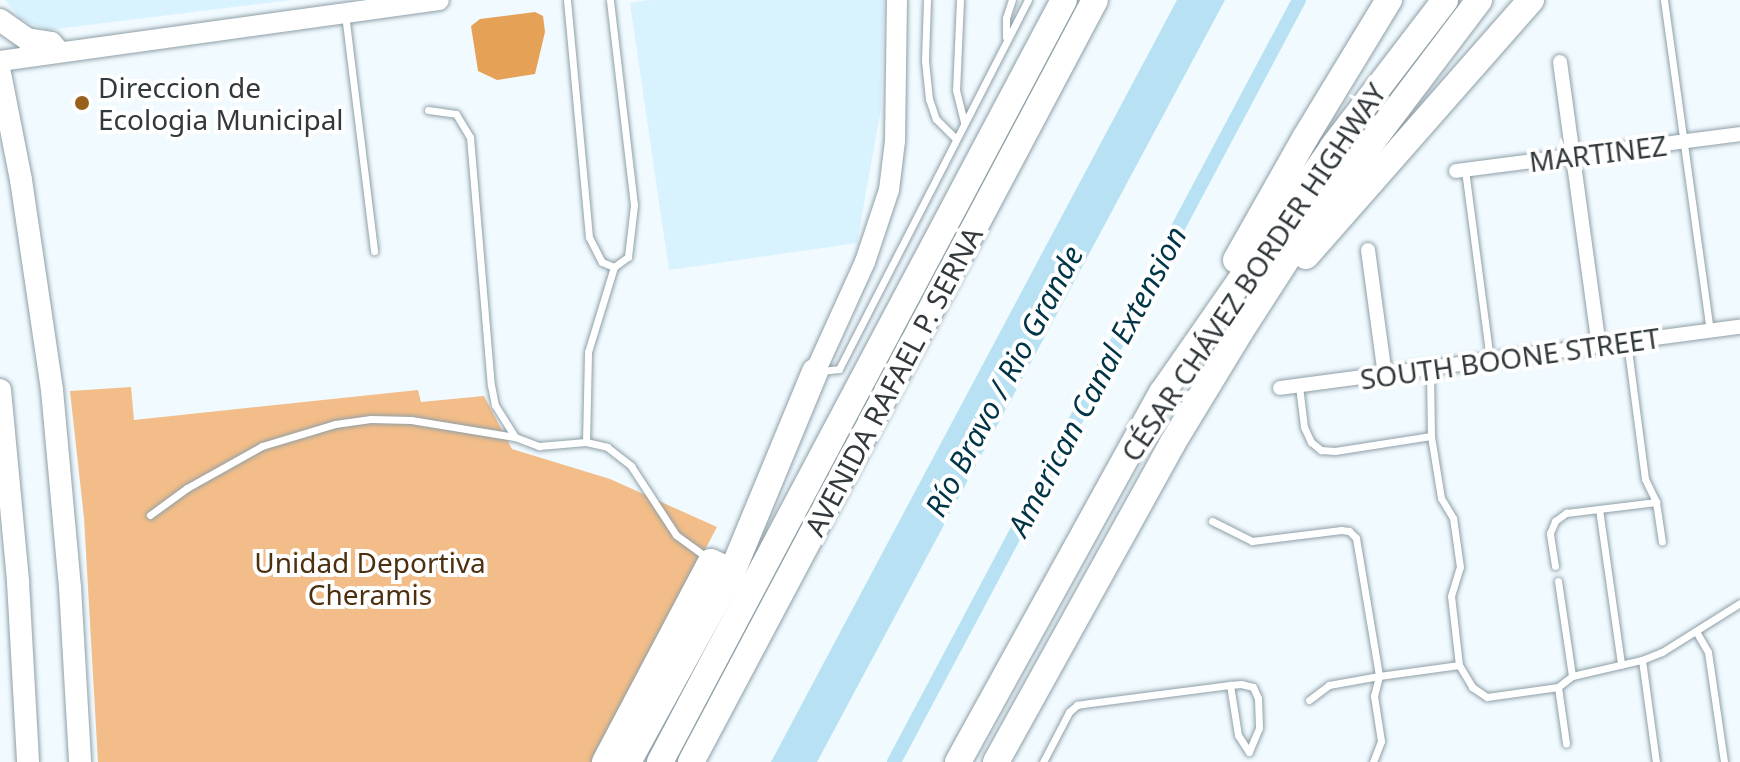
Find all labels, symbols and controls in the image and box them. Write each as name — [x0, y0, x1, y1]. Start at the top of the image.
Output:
place label: Direccion de Ecologia Municipal — [98, 70, 344, 136]
street label: CÉSAR CHÁVEZ BORDER HIGHWAY — [1114, 77, 1392, 467]
marker: Direccion de Ecologia Municipal — [73, 94, 91, 112]
street label: MARTINEZ — [1527, 128, 1669, 178]
water label: American Canal Extension — [1000, 220, 1194, 542]
street label: AVENIDA RAFAEL P. SERNA — [797, 221, 989, 541]
water label: Río Bravo / Rio Grande — [917, 240, 1091, 522]
street label: SOUTH BOONE STREET — [1358, 320, 1662, 396]
park label: Unidad Deportiva Cheramis — [254, 545, 486, 611]

